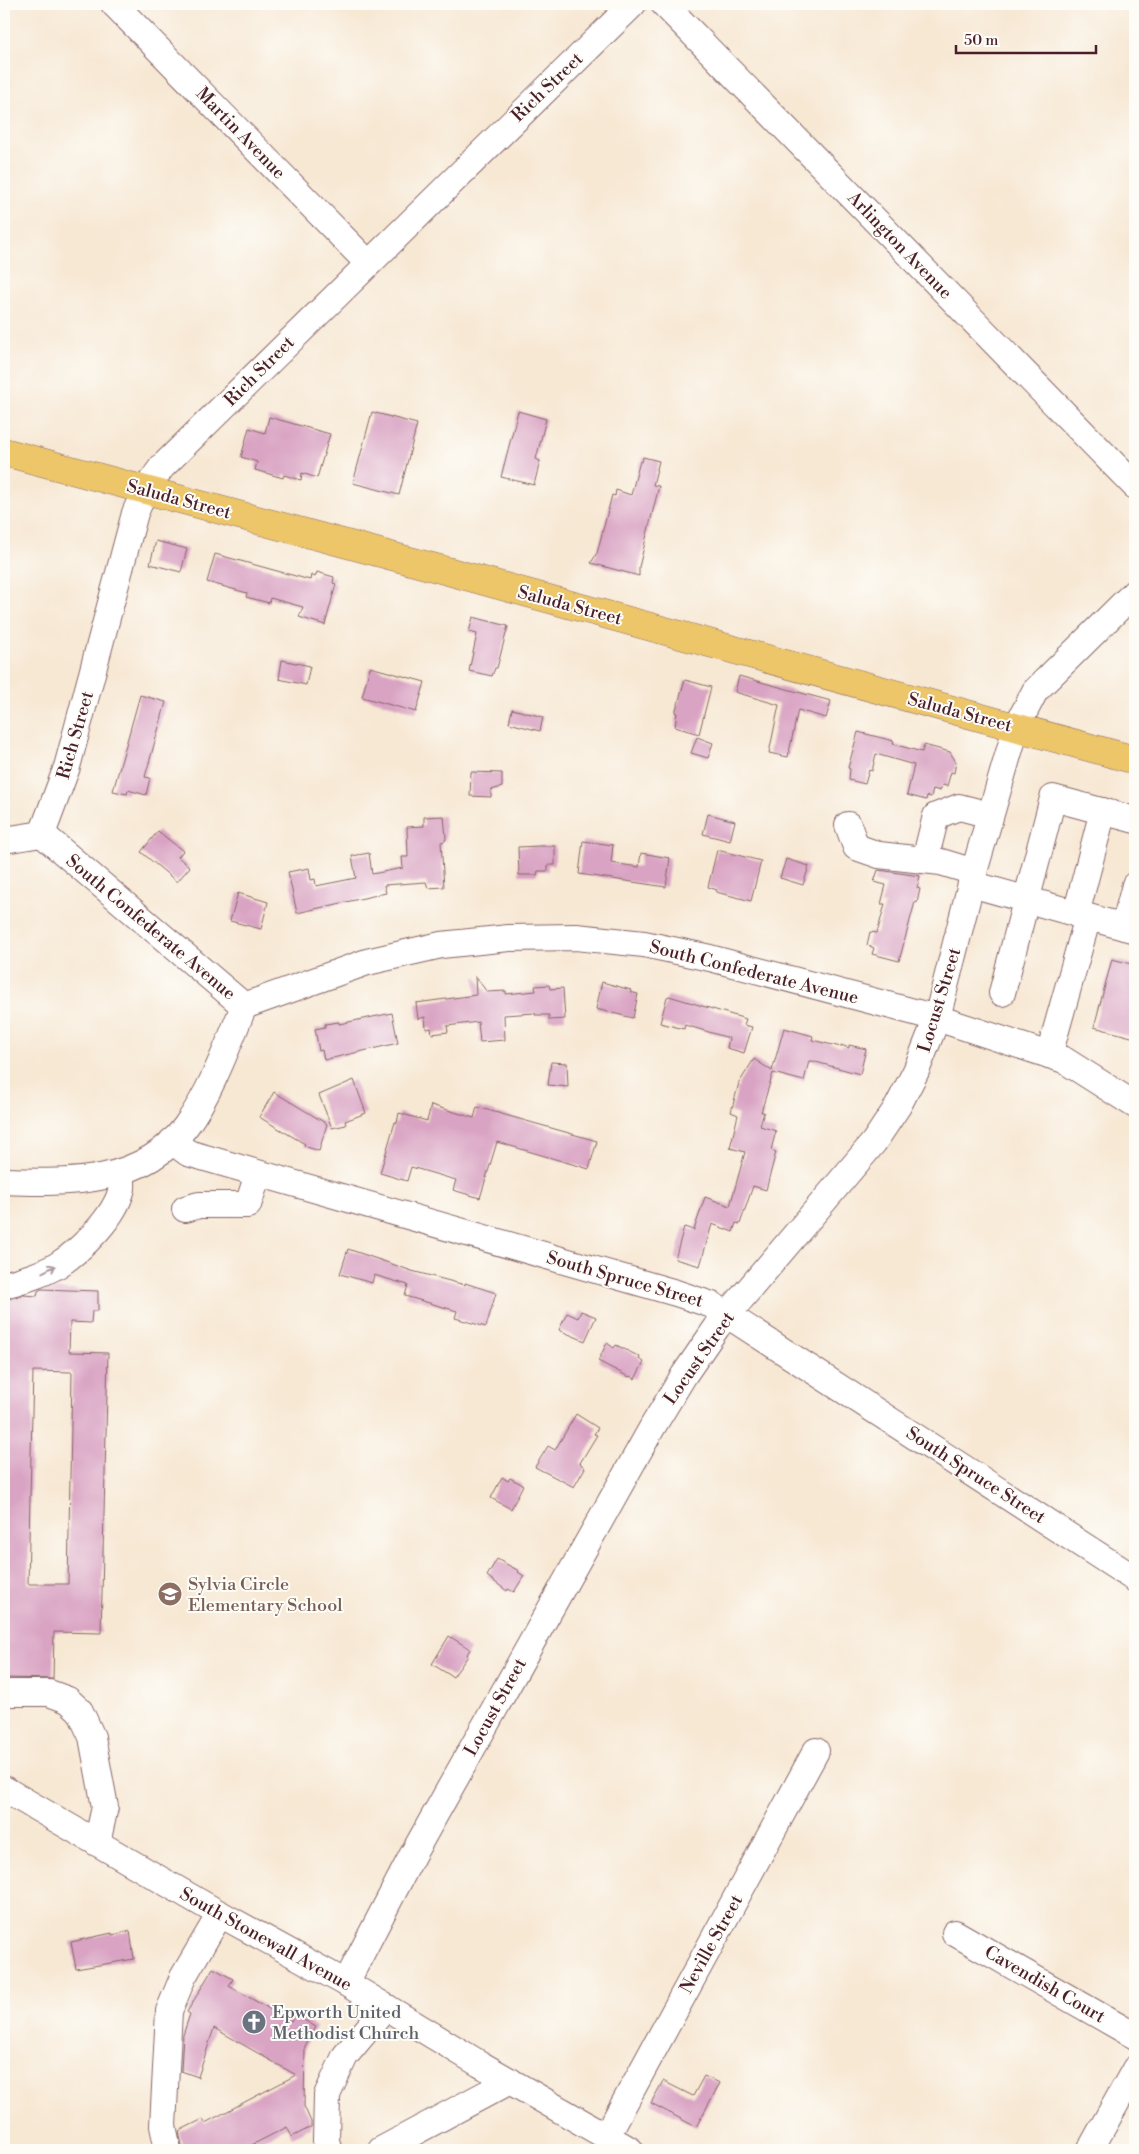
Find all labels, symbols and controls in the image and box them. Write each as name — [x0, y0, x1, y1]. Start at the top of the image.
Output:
scale bar — [956, 22, 1096, 54]
text: 50 m — [964, 31, 998, 50]
street label: Rich Street — [507, 47, 588, 127]
street label: Martin Avenue — [191, 82, 290, 184]
street label: Arlington Avenue — [842, 186, 957, 304]
street label: Rich Street — [219, 331, 300, 412]
street label: Saluda Street — [124, 475, 234, 525]
street label: Saluda Street — [515, 581, 625, 631]
street label: Rich Street — [52, 688, 99, 782]
street label: Saluda Street — [905, 688, 1015, 738]
street label: South Confederate Avenue — [61, 850, 240, 1005]
street label: South Confederate Avenue — [647, 935, 861, 1010]
street label: Locust Street — [913, 944, 967, 1055]
street label: South Spruce Street — [544, 1246, 706, 1313]
one-way arrow — [42, 1264, 57, 1274]
street label: Locust Street — [659, 1307, 740, 1409]
street label: South Spruce Street — [902, 1422, 1050, 1529]
place label: Sylvia Circle Elementary School — [188, 1573, 343, 1617]
school or university icon: Sylvia Circle Elementary School — [157, 1581, 183, 1607]
street label: Locust Street — [459, 1654, 532, 1760]
street label: South Stonewall Avenue — [176, 1882, 356, 1996]
street label: Neville Street — [675, 1890, 748, 1998]
street label: Cavendish Court — [980, 1941, 1110, 2029]
place label: Epworth United Methodist Church — [272, 2001, 420, 2045]
church icon: Epworth United Methodist Church — [241, 2009, 267, 2035]

